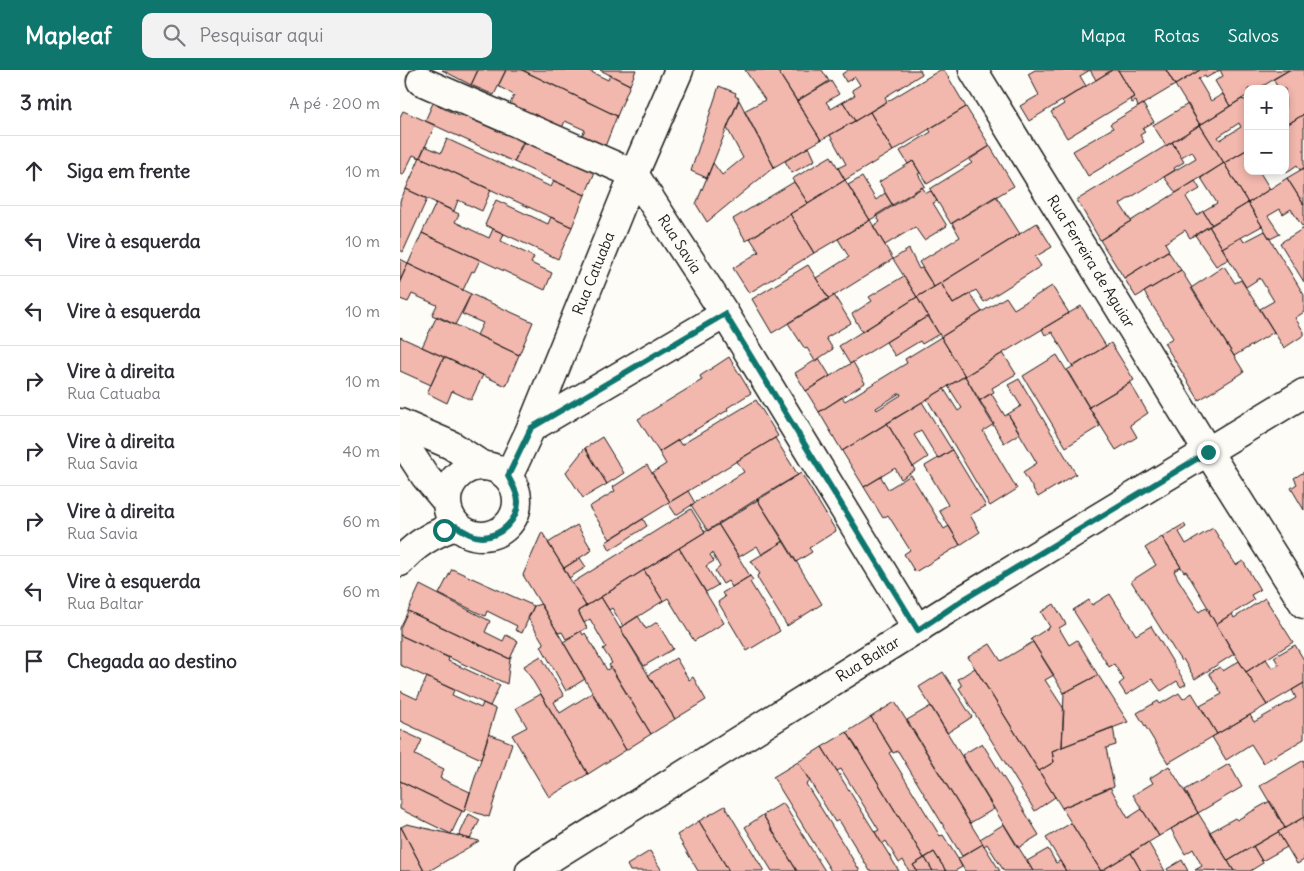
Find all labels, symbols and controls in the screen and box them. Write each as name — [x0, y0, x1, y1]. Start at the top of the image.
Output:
search box — [142, 13, 492, 58]
text: Mapleaf — [25, 20, 112, 50]
icon: search — [160, 21, 188, 49]
text: Pesquisar aqui — [200, 23, 323, 47]
text: Mapa — [1081, 24, 1126, 47]
text: Rotas — [1154, 24, 1200, 47]
text: Salvos — [1228, 24, 1279, 47]
map controls — [1244, 85, 1289, 175]
button: + — [1244, 85, 1289, 130]
text: 3 min — [20, 89, 72, 116]
text: A pé · 200 m — [289, 93, 380, 113]
button: − — [1244, 130, 1289, 175]
icon: ahead — [20, 157, 48, 185]
text: Siga em frente — [67, 159, 190, 183]
text: 10 m — [345, 161, 380, 181]
street label: Rua Ferreira de Aguiar — [1043, 191, 1139, 331]
street label: Rua Savia — [654, 211, 706, 277]
icon: left — [20, 227, 48, 255]
text: Vire à esquerda — [67, 229, 201, 253]
street label: Rua Catuaba — [568, 229, 619, 317]
text: 10 m — [345, 231, 380, 251]
icon: left — [20, 297, 48, 325]
text: Vire à esquerda — [67, 299, 201, 323]
text: 10 m — [345, 301, 380, 321]
text: Vire à direita — [67, 359, 175, 383]
icon: right — [20, 367, 48, 395]
text: 10 m — [345, 371, 380, 391]
text: Rua Catuaba — [67, 383, 161, 403]
text: Vire à direita — [67, 429, 175, 453]
icon: right — [20, 437, 48, 465]
text: 40 m — [342, 441, 380, 461]
route end — [1197, 441, 1220, 464]
text: Rua Savia — [67, 453, 138, 473]
text: Vire à direita — [67, 499, 175, 523]
icon: right — [20, 507, 48, 535]
text: 60 m — [342, 511, 380, 531]
route start — [433, 519, 456, 542]
text: Rua Savia — [67, 523, 138, 543]
text: Vire à esquerda — [67, 569, 201, 593]
icon: left — [20, 577, 48, 605]
text: 60 m — [342, 581, 380, 601]
text: Rua Baltar — [67, 593, 144, 613]
street label: Rua Baltar — [832, 632, 903, 686]
icon: arrive — [20, 647, 48, 675]
text: Chegada ao destino — [67, 649, 237, 673]

